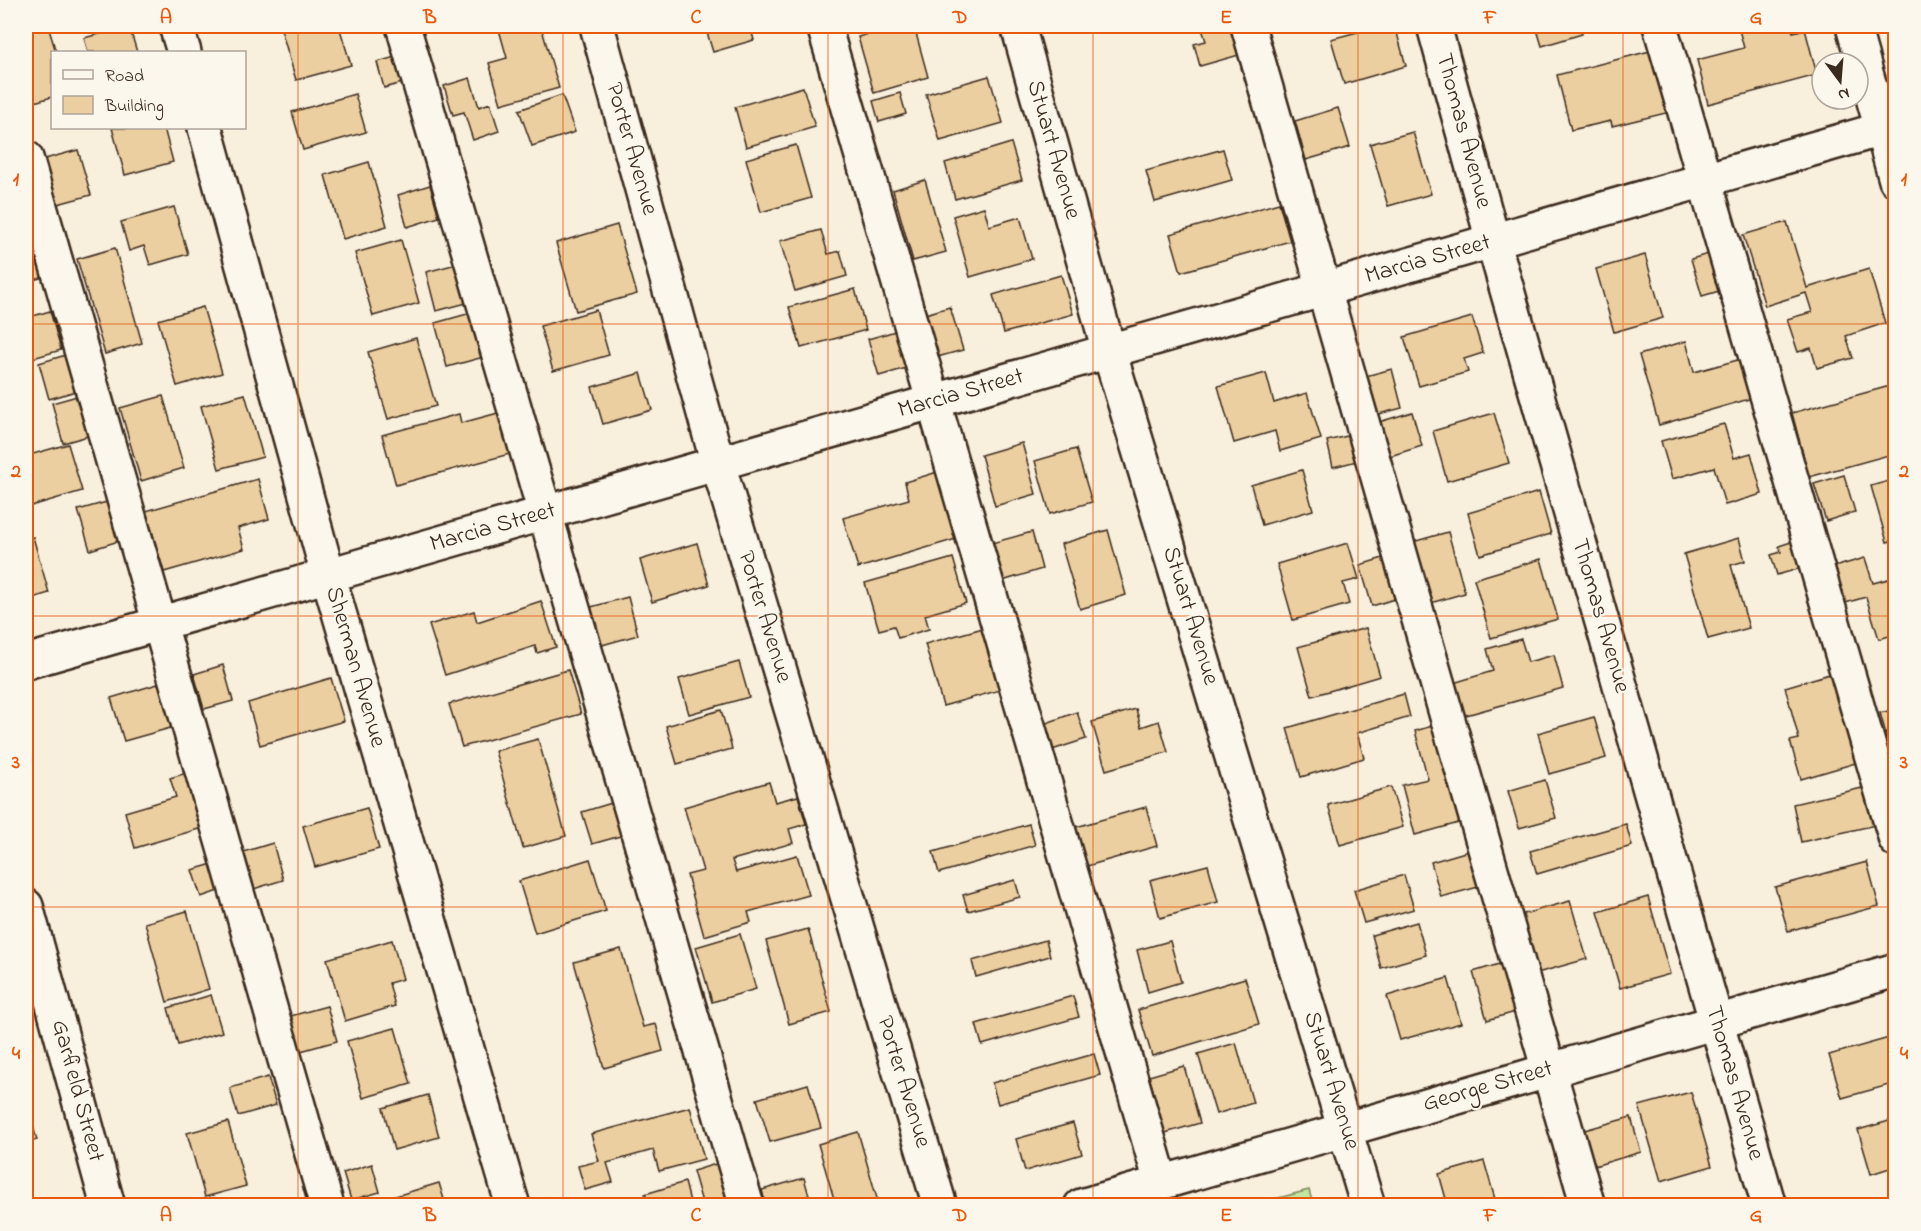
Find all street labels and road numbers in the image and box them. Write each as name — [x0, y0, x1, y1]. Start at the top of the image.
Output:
street label: Thomas Avenue — [1425, 50, 1501, 213]
street label: Stuart Avenue — [1016, 76, 1090, 224]
street label: Porter Avenue — [595, 79, 667, 220]
street label: Marcia Street — [1361, 225, 1495, 295]
street label: Marcia Street — [894, 359, 1028, 429]
street label: Marcia Street — [426, 493, 560, 563]
street label: Thomas Avenue — [1561, 535, 1639, 698]
street label: Stuart Avenue — [1152, 542, 1228, 690]
street label: Porter Avenue — [727, 547, 801, 688]
street label: Sherman Avenue — [315, 582, 395, 752]
street label: Thomas Avenue — [1695, 1002, 1773, 1165]
street label: Stuart Avenue — [1293, 1007, 1369, 1155]
street label: Porter Avenue — [866, 1012, 940, 1153]
street label: Garfield Street — [41, 1016, 113, 1166]
street label: George Street — [1419, 1052, 1557, 1122]

